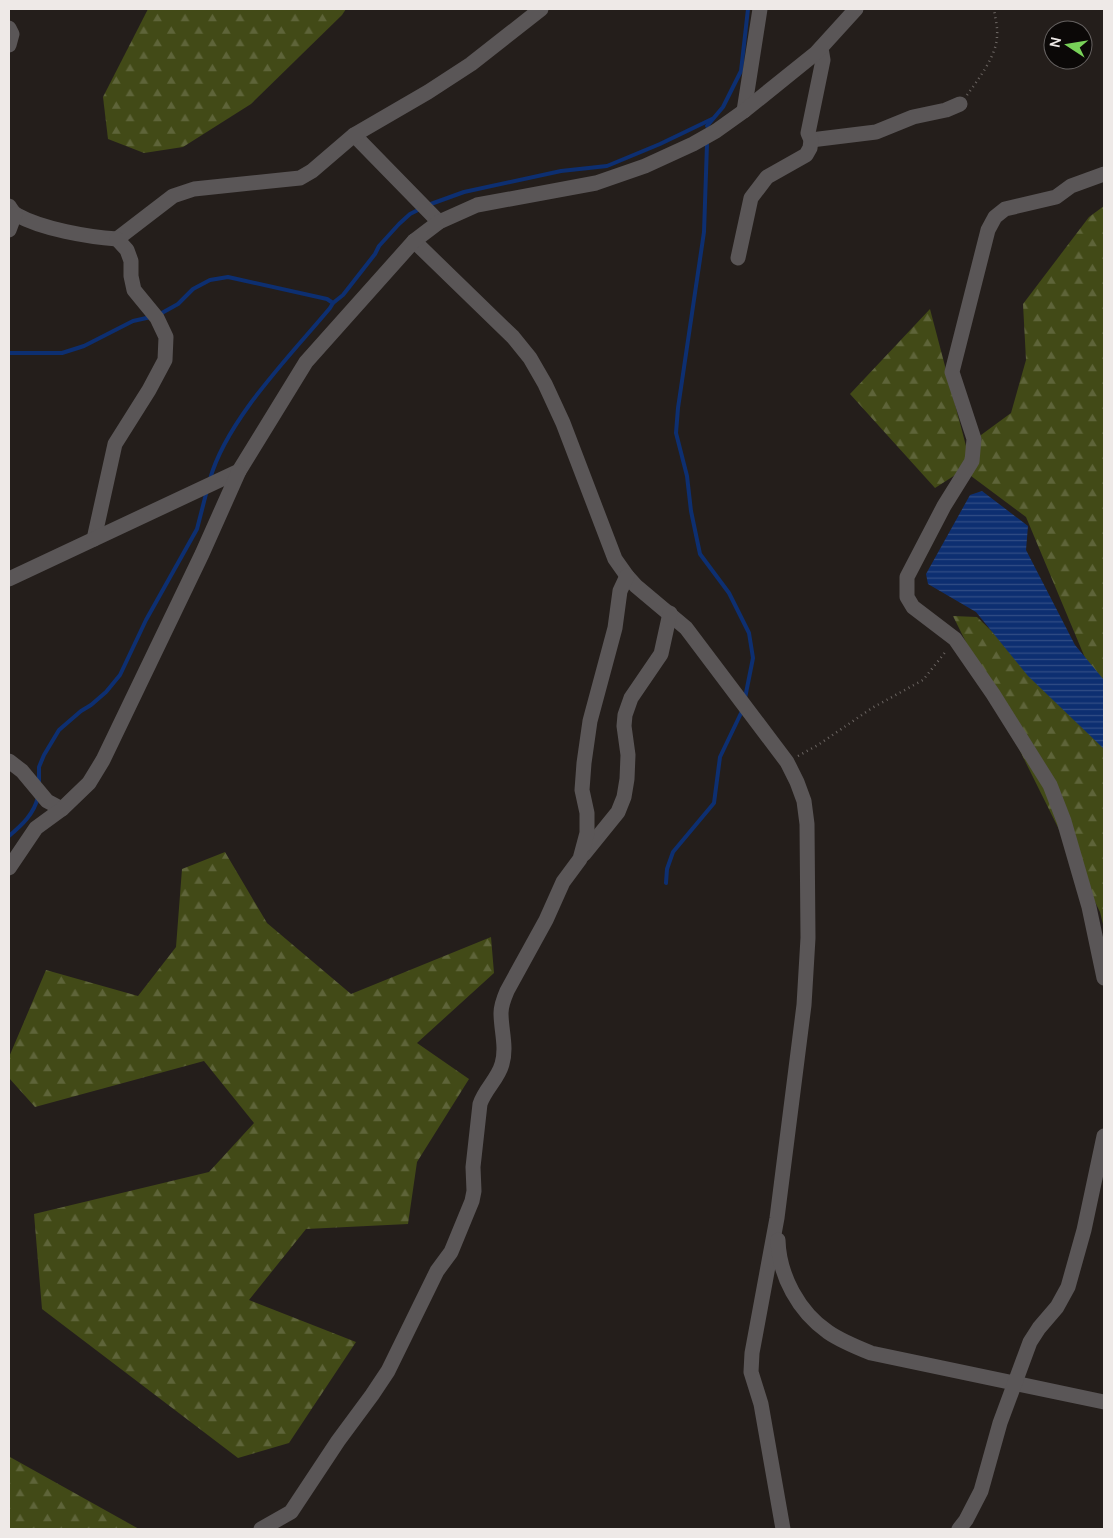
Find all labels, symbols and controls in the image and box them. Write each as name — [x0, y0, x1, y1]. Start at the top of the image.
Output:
north arrow — [1043, 20, 1093, 70]
text: N — [1044, 35, 1065, 49]

